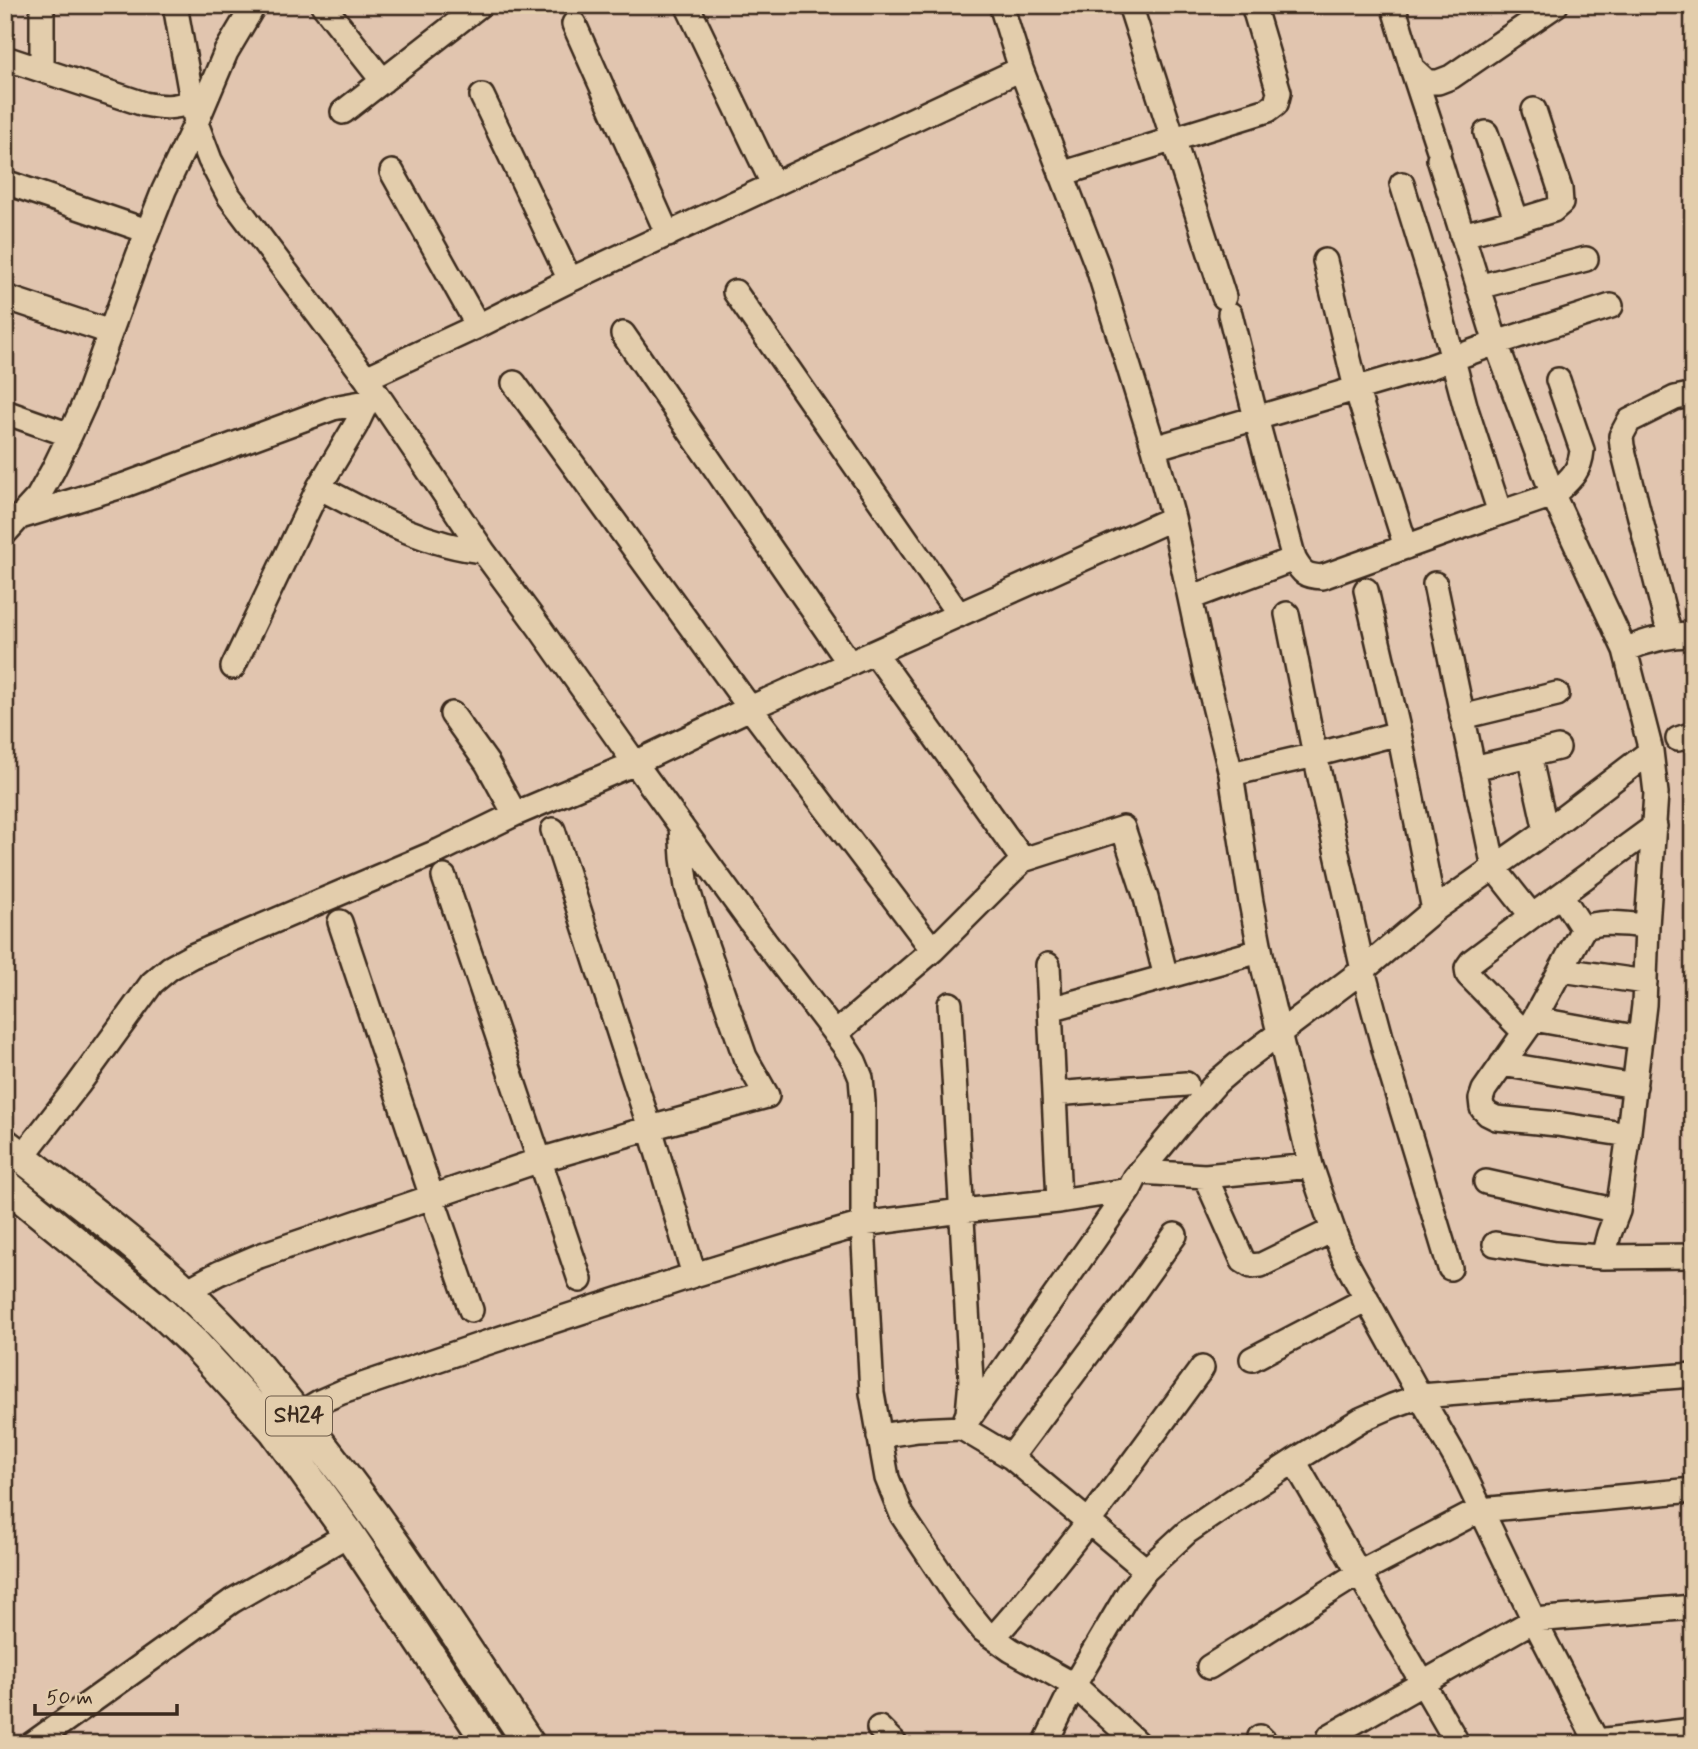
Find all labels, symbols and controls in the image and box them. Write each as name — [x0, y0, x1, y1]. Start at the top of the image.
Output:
road number: SH24 — [266, 1396, 332, 1436]
scale bar — [35, 1672, 177, 1716]
text: 50 m — [46, 1684, 93, 1712]

